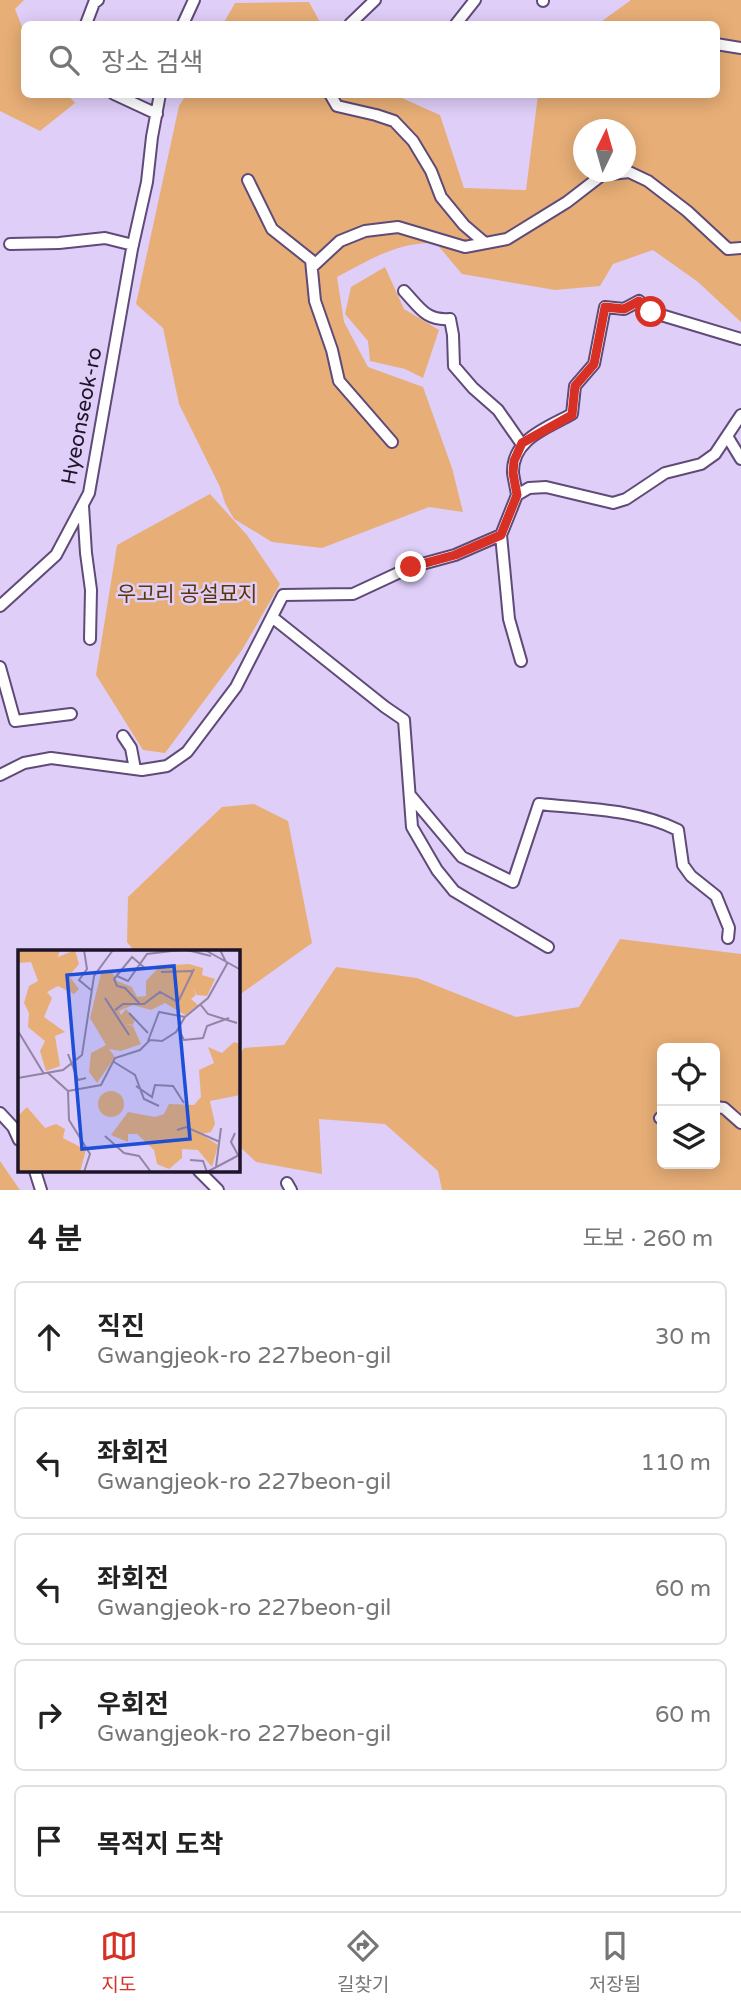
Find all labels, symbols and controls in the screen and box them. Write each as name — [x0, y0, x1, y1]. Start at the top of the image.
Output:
search box — [21, 21, 720, 98]
icon: search — [45, 41, 83, 79]
text: 장소 검색 — [101, 47, 203, 78]
north arrow — [573, 119, 636, 182]
route start — [635, 296, 666, 327]
street label: Hyeonseok-ro — [56, 345, 108, 487]
route end — [395, 551, 426, 582]
park label: 우고리 공설묘지 — [117, 582, 257, 607]
inset map — [18, 950, 240, 1172]
map controls — [657, 1043, 720, 1169]
button: locate — [657, 1043, 720, 1106]
button: layers — [657, 1106, 720, 1169]
text: 4 분 — [28, 1221, 82, 1258]
text: 도보 · 260 m — [582, 1225, 713, 1253]
text: 직진 — [97, 1311, 145, 1342]
icon: ahead — [30, 1318, 68, 1356]
text: 30 m — [655, 1323, 711, 1351]
text: Gwangjeok-ro 227beon-gil — [97, 1342, 391, 1370]
text: 좌회전 — [97, 1437, 169, 1468]
icon: left — [30, 1444, 68, 1482]
text: 110 m — [641, 1449, 711, 1477]
text: Gwangjeok-ro 227beon-gil — [97, 1468, 391, 1496]
text: 좌회전 — [97, 1563, 169, 1594]
icon: left — [30, 1570, 68, 1608]
text: 60 m — [655, 1575, 711, 1603]
text: Gwangjeok-ro 227beon-gil — [97, 1594, 391, 1622]
text: 우회전 — [97, 1689, 169, 1720]
icon: right — [30, 1696, 68, 1734]
text: 60 m — [655, 1701, 711, 1729]
text: Gwangjeok-ro 227beon-gil — [97, 1720, 391, 1748]
icon: arrive — [30, 1822, 68, 1860]
text: 목적지 도착 — [97, 1829, 223, 1860]
tab: 지도 — [100, 1927, 138, 1996]
tab: 길찾기 — [337, 1927, 389, 1996]
tab: 저장됨 — [589, 1927, 641, 1996]

